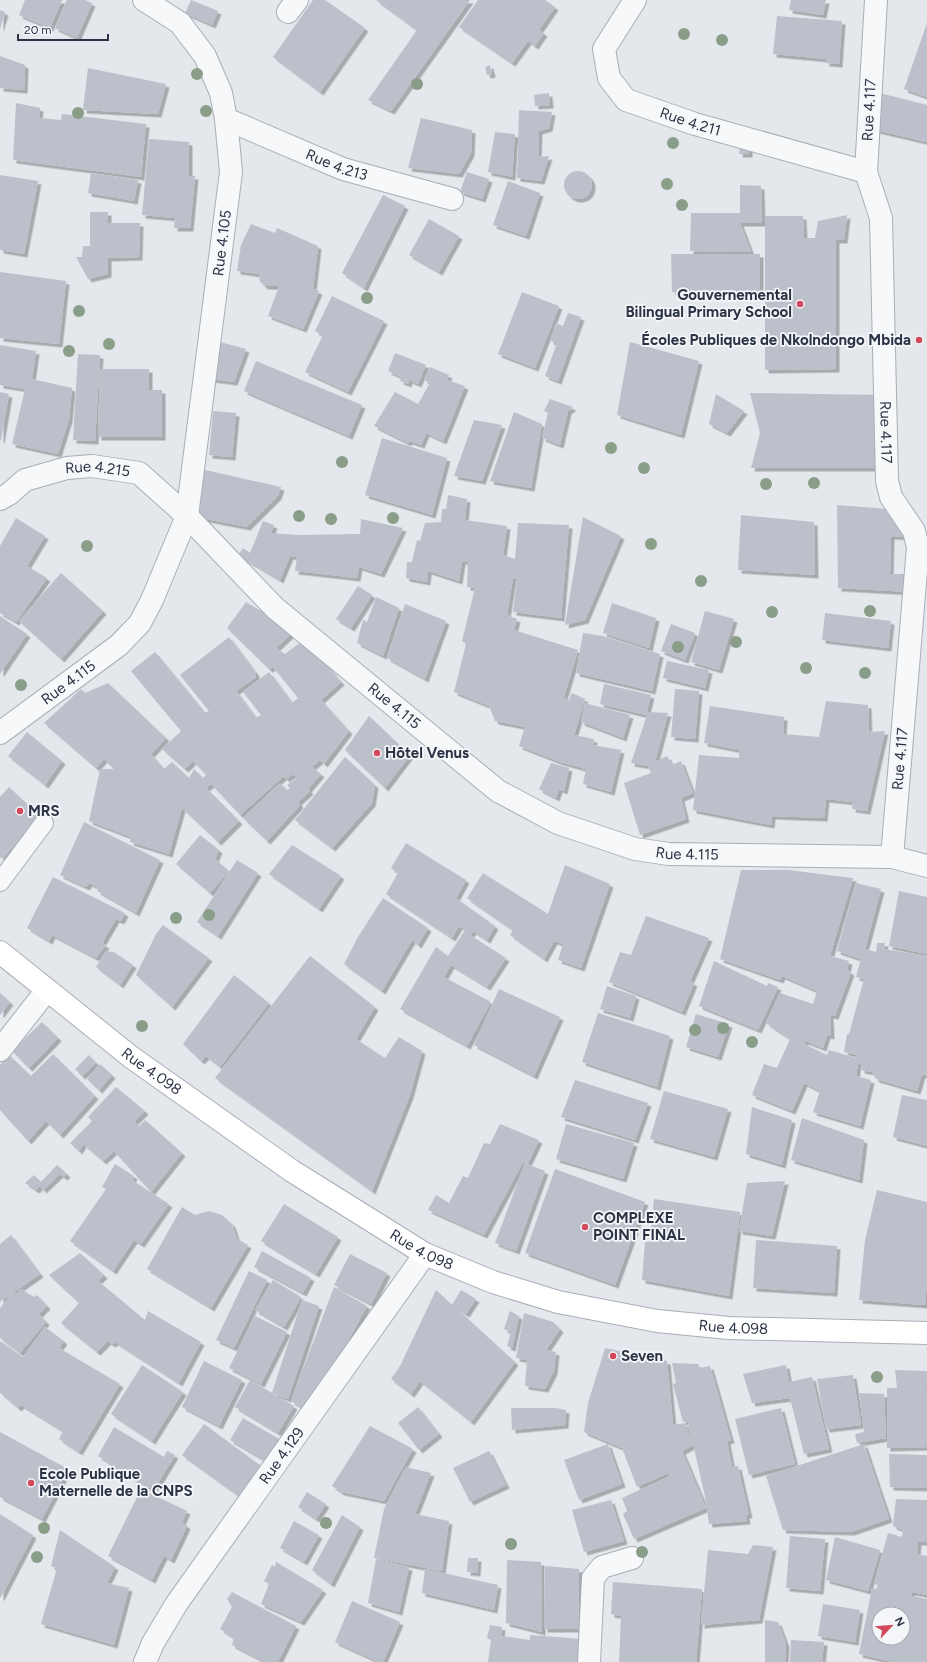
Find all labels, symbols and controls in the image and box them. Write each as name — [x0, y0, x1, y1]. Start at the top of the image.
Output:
scale bar — [18, 16, 108, 42]
text: 20 m — [24, 23, 52, 37]
street label: Rue 4.117 — [858, 78, 880, 142]
street label: Rue 4.211 — [657, 103, 723, 140]
street label: Rue 4.213 — [303, 145, 370, 184]
street label: Rue 4.105 — [209, 209, 235, 277]
place label: Gouvernemental Bilingual Primary School — [625, 286, 792, 321]
marker: Gouvernemental Bilingual Primary School — [795, 299, 805, 309]
place label: Écoles Publiques de Nkolndongo Mbida — [641, 331, 911, 349]
marker: Écoles Publiques de Nkolndongo Mbida — [914, 335, 924, 345]
street label: Rue 4.117 — [876, 401, 896, 464]
street label: Rue 4.215 — [64, 457, 131, 481]
street label: Rue 4.115 — [38, 656, 99, 708]
street label: Rue 4.115 — [364, 679, 424, 733]
street label: Rue 4.117 — [888, 727, 912, 791]
place label: Hôtel Venus — [385, 744, 469, 762]
marker: Hôtel Venus — [372, 748, 382, 758]
place label: MRS — [28, 802, 60, 820]
marker: MRS — [15, 806, 25, 816]
street label: Rue 4.115 — [654, 843, 719, 864]
street label: Rue 4.098 — [118, 1044, 185, 1099]
place label: COMPLEXE POINT FINAL — [593, 1209, 685, 1244]
marker: COMPLEXE POINT FINAL — [580, 1222, 590, 1232]
street label: Rue 4.098 — [387, 1225, 456, 1274]
street label: Rue 4.098 — [698, 1316, 768, 1338]
place label: Seven — [621, 1347, 663, 1365]
marker: Seven — [608, 1351, 618, 1361]
street label: Rue 4.129 — [255, 1424, 308, 1487]
place label: Ecole Publique Maternelle de la CNPS — [39, 1465, 193, 1500]
marker: Ecole Publique Maternelle de la CNPS — [26, 1478, 36, 1488]
north arrow — [871, 1606, 911, 1646]
text: N — [892, 1615, 907, 1629]

